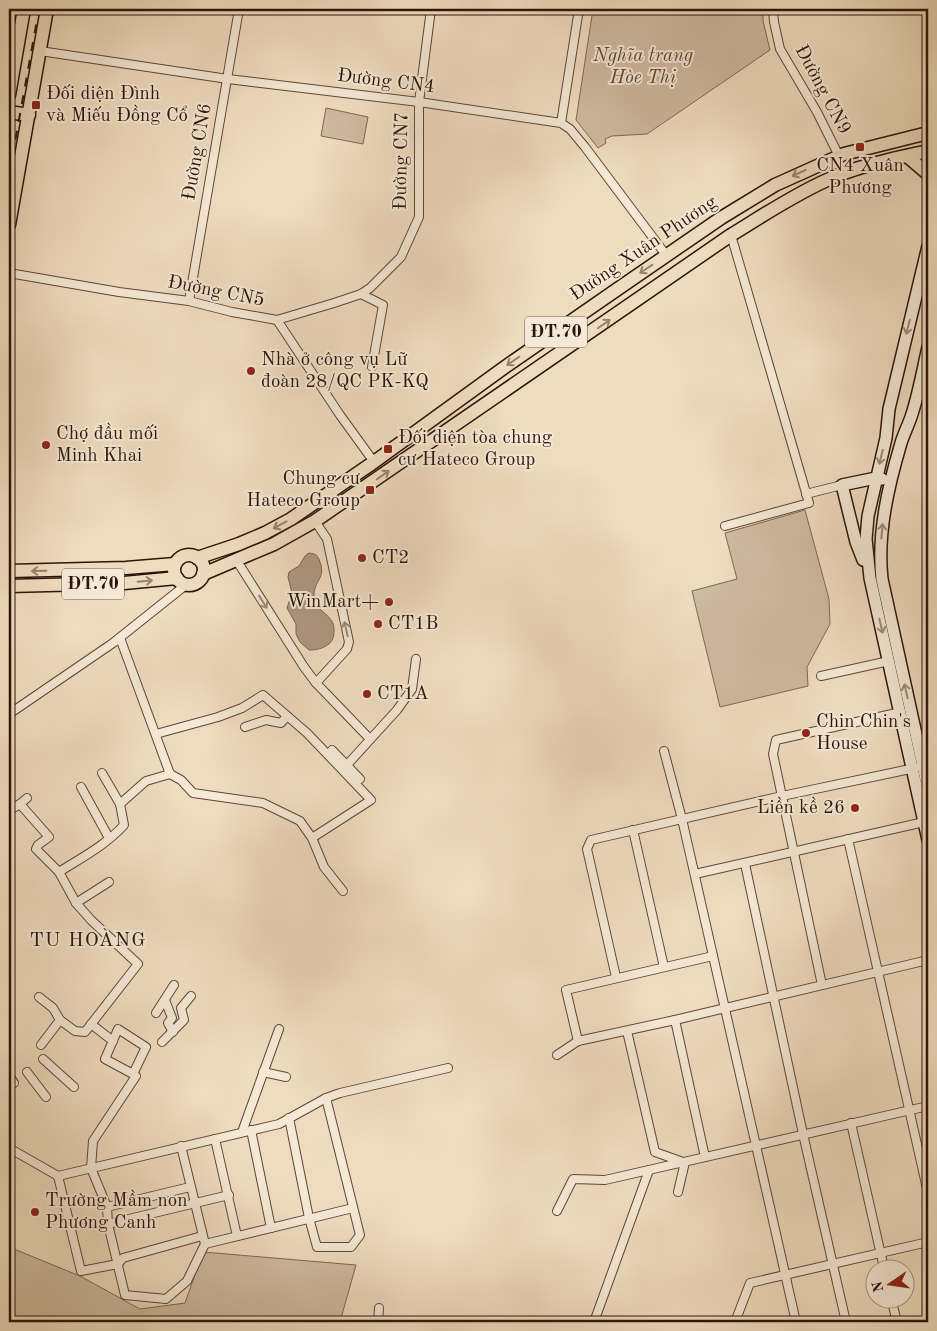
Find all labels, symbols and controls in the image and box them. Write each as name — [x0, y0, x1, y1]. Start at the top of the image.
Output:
street label: Đường CN9 — [791, 42, 853, 138]
park label: Nghĩa trang Hòe Thị — [592, 47, 693, 88]
street label: Đường CN4 — [336, 67, 436, 97]
place label: Đối diện Đình và Miếu Đồng Cổ — [46, 84, 188, 126]
marker: Đối diện Đình và Miếu Đồng Cổ — [30, 99, 42, 111]
street label: Đường CN6 — [180, 102, 216, 202]
street label: Đường CN7 — [392, 112, 412, 210]
marker: CN4 Xuân Phương — [854, 141, 866, 153]
place label: CN4 Xuân Phương — [816, 157, 904, 198]
one-way arrow — [792, 169, 807, 179]
street label: Đường Xuân Phương — [567, 192, 722, 305]
one-way arrow — [639, 264, 653, 274]
street label: Đường CN5 — [166, 273, 266, 311]
road number: ĐT.70 — [525, 316, 587, 348]
one-way arrow — [596, 319, 610, 329]
one-way arrow — [903, 319, 912, 335]
place label: Nhà ở công vụ Lữ đoàn 28/QC PK-KQ — [261, 351, 428, 392]
one-way arrow — [506, 356, 520, 366]
marker: Nhà ở công vụ Lữ đoàn 28/QC PK-KQ — [245, 365, 257, 377]
place label: Chợ đầu mối Minh Khai — [56, 422, 158, 466]
place label: Đối diện tòa chung cư Hateco Group — [398, 428, 553, 470]
marker: Chợ đầu mối Minh Khai — [40, 439, 52, 451]
marker: Đối diện tòa chung cư Hateco Group — [382, 443, 394, 455]
one-way arrow — [876, 449, 885, 465]
place label: Chung cư Hateco Group — [246, 470, 361, 511]
one-way arrow — [376, 470, 390, 481]
marker: Chung cư Hateco Group — [364, 484, 376, 496]
one-way arrow — [272, 520, 287, 530]
one-way arrow — [877, 523, 887, 539]
place label: CT2 — [372, 549, 409, 568]
marker: CT2 — [356, 552, 368, 564]
one-way arrow — [31, 566, 48, 576]
road number: ĐT.70 — [62, 568, 124, 600]
one-way arrow — [137, 576, 153, 586]
place label: WinMart+ — [287, 593, 379, 612]
one-way arrow — [257, 595, 268, 609]
marker: WinMart+ — [383, 596, 395, 608]
place label: CT1B — [388, 615, 438, 634]
one-way arrow — [877, 617, 886, 633]
marker: CT1B — [372, 618, 384, 630]
one-way arrow — [341, 622, 350, 638]
one-way arrow — [901, 683, 910, 699]
place label: CT1A — [377, 685, 429, 704]
marker: CT1A — [361, 688, 373, 700]
place label: Chin Chin's House — [816, 713, 911, 754]
marker: Chin Chin's House — [800, 727, 812, 739]
place label: Liền kề 26 — [757, 796, 845, 818]
marker: Liền kề 26 — [849, 802, 861, 814]
district label: TU HOÀNG — [29, 928, 147, 951]
place label: Trường Mầm non Phương Canh — [45, 1189, 187, 1233]
marker: Trường Mầm non Phương Canh — [29, 1206, 41, 1218]
north arrow — [864, 1258, 914, 1308]
text: N — [870, 1280, 886, 1293]

